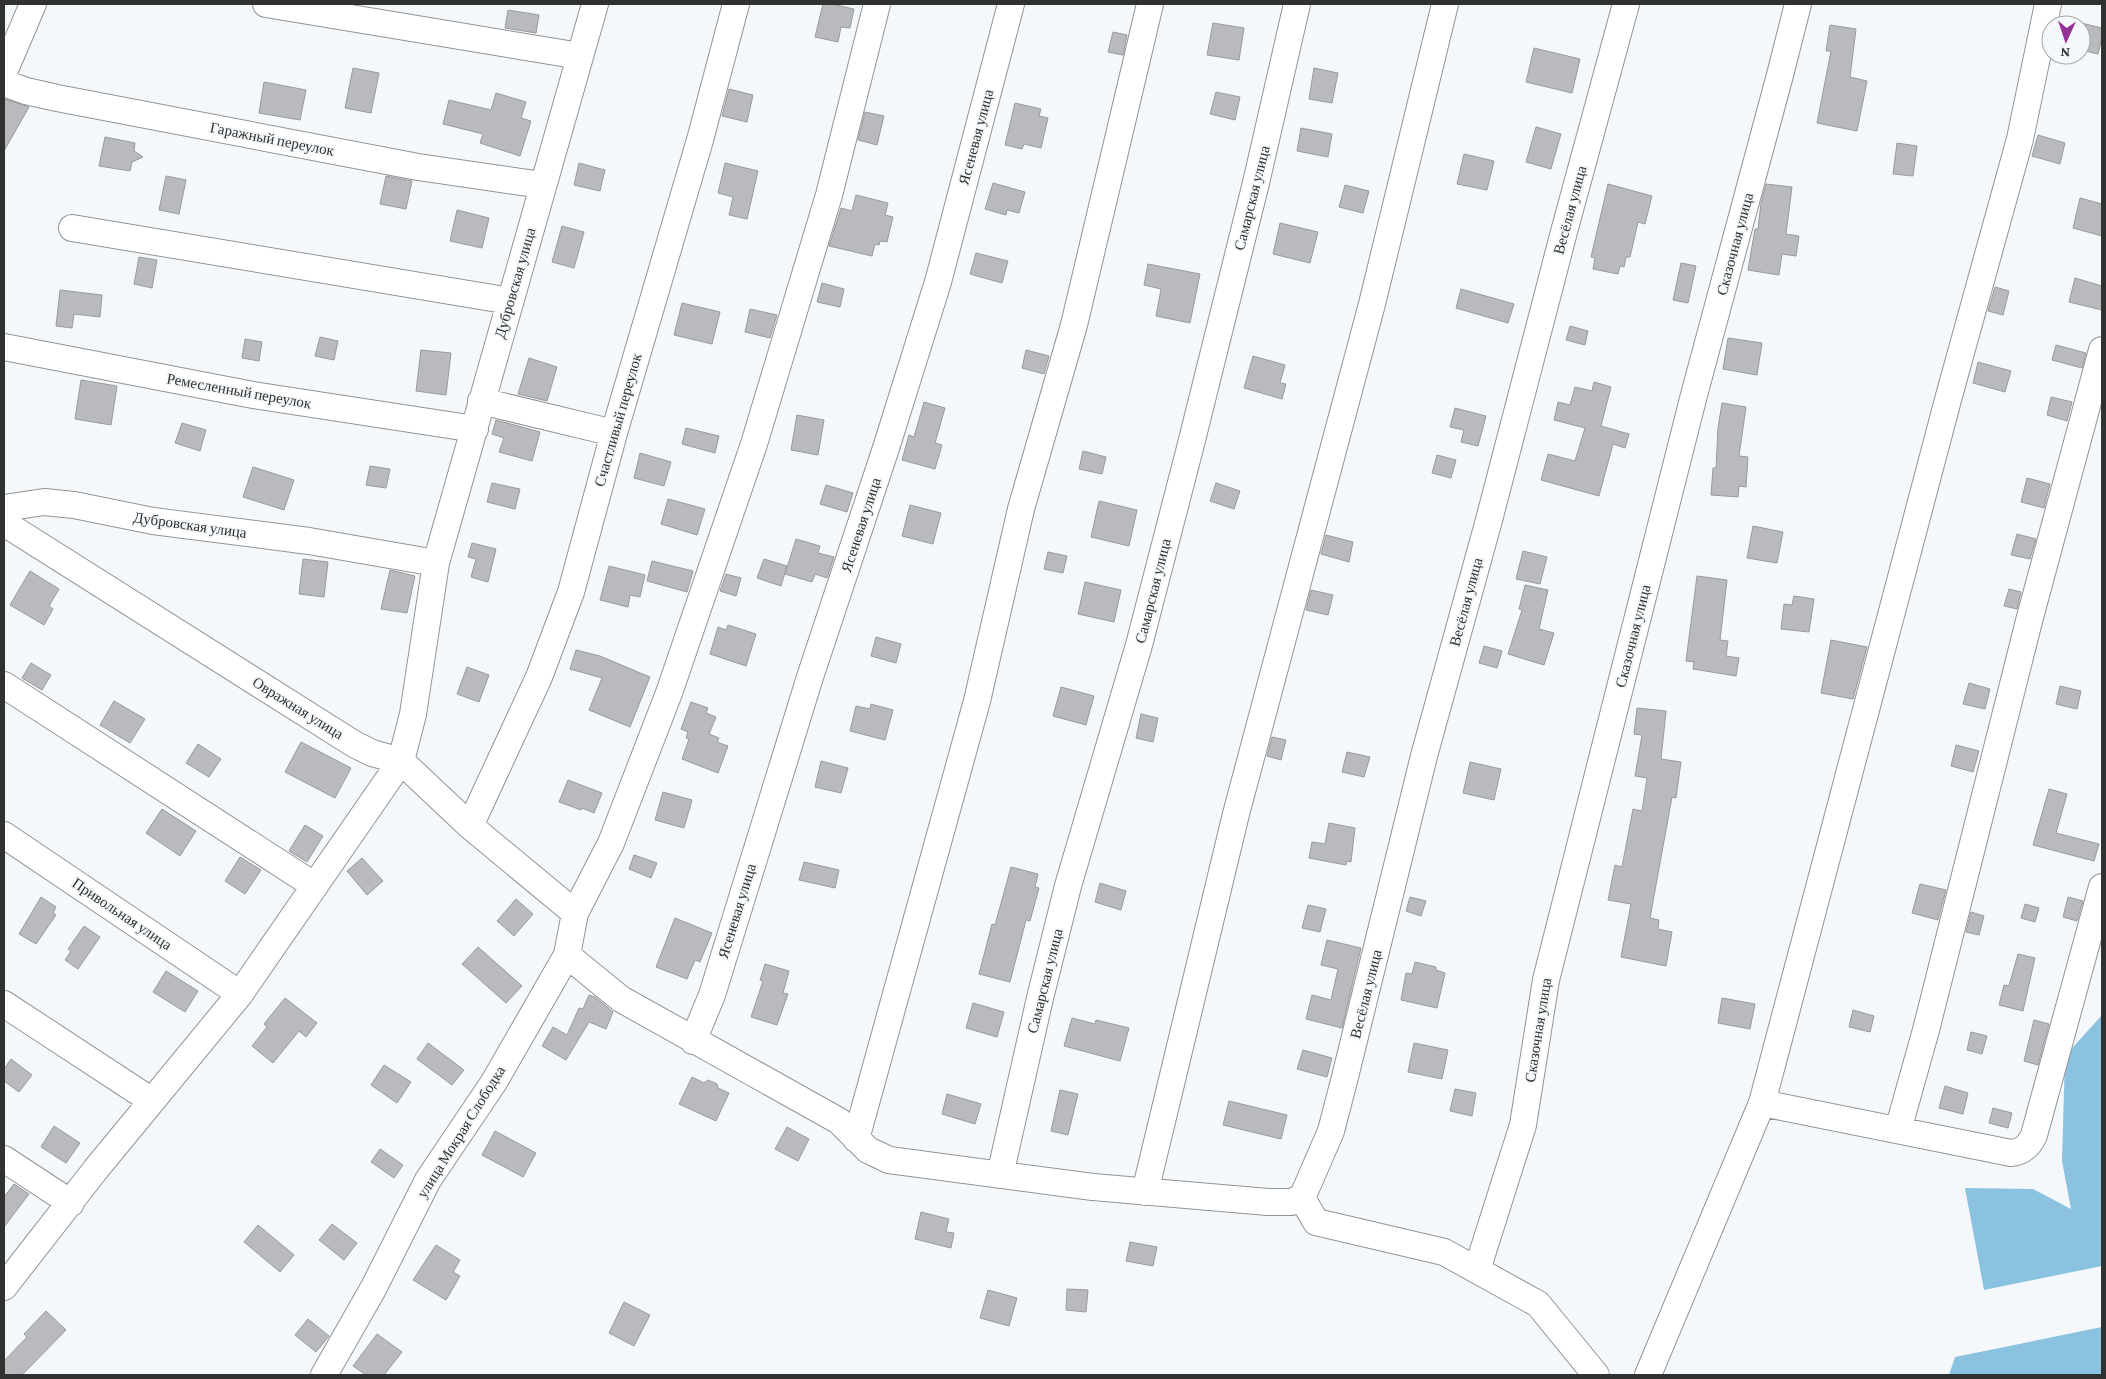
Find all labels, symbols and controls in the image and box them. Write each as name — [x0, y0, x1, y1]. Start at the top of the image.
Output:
north arrow — [2041, 15, 2091, 65]
text: N — [2060, 45, 2071, 61]
street label: Ясеневая улица — [956, 87, 997, 187]
street label: Гаражный переулок — [209, 119, 336, 159]
street label: Самарская улица — [1231, 144, 1273, 252]
street label: Весёлая улица — [1550, 164, 1590, 256]
street label: Сказочная улица — [1714, 191, 1756, 297]
street label: Дубровская улица — [492, 226, 539, 340]
street label: Счастливый переулок — [591, 351, 645, 489]
street label: Ремесленный переулок — [165, 370, 313, 412]
street label: Ясеневая улица — [838, 475, 884, 574]
street label: Дубровская улица — [132, 509, 248, 541]
street label: Самарская улица — [1132, 537, 1174, 645]
street label: Весёлая улица — [1446, 556, 1486, 648]
street label: Сказочная улица — [1612, 582, 1654, 689]
street label: Овражная улица — [250, 674, 347, 742]
street label: Ясеневая улица — [715, 861, 759, 960]
street label: Привольная улица — [69, 875, 175, 953]
street label: Самарская улица — [1024, 927, 1066, 1035]
street label: Весёлая улица — [1347, 947, 1385, 1040]
street label: Сказочная улица — [1522, 976, 1554, 1083]
street label: улица Мокрая Слободка — [414, 1063, 508, 1201]

